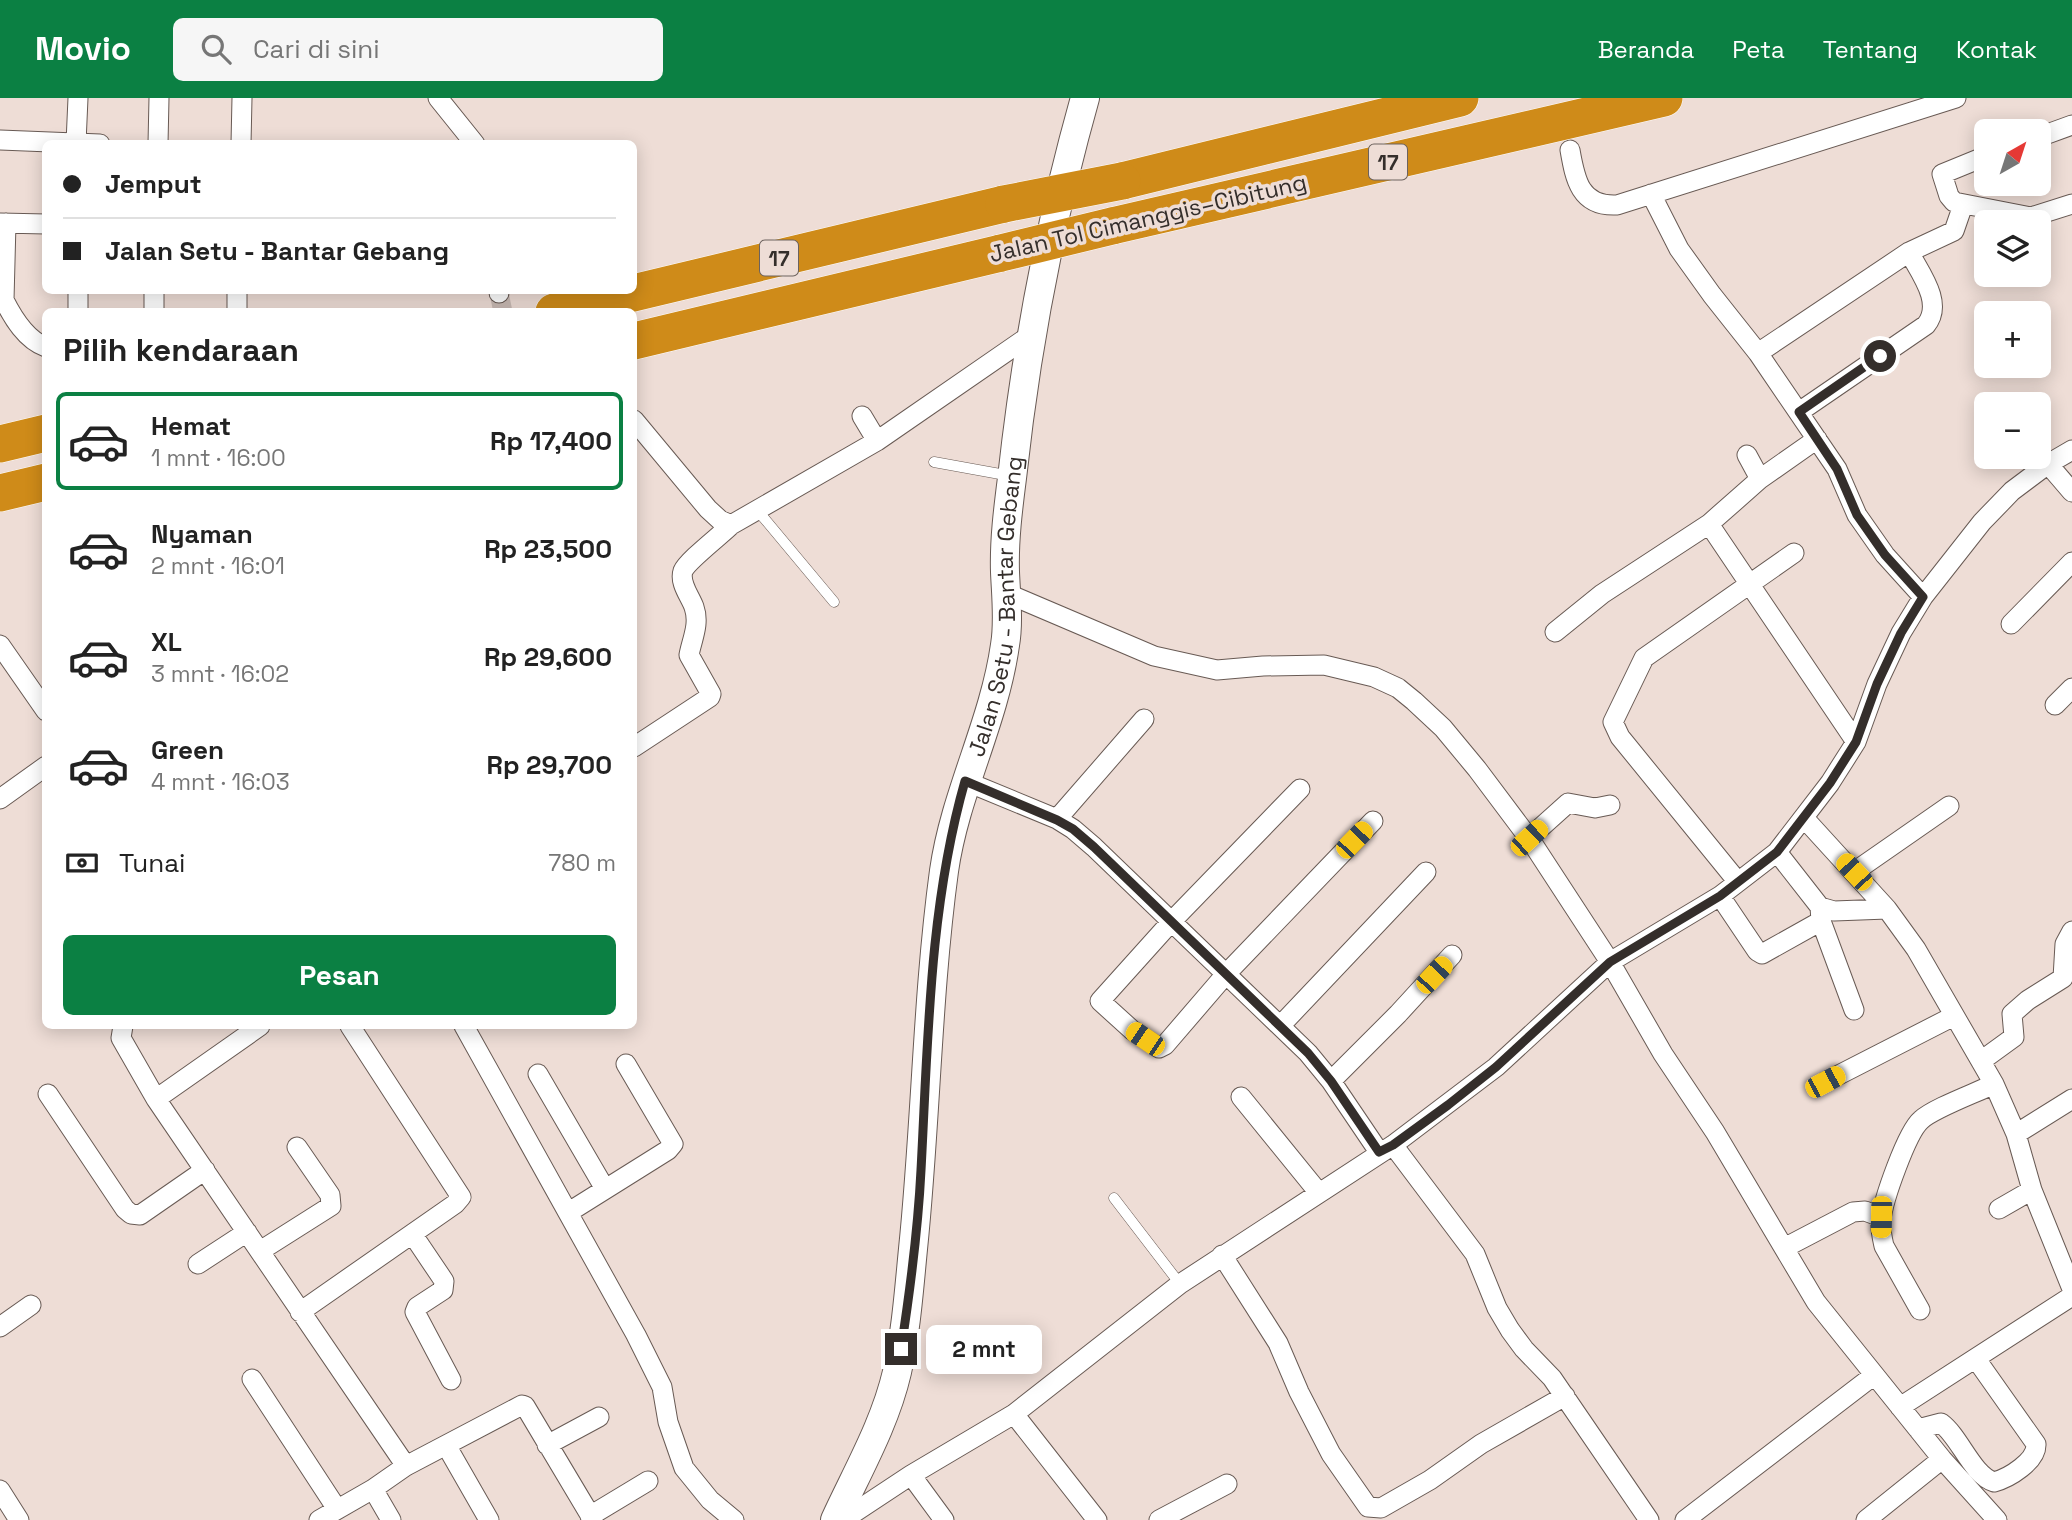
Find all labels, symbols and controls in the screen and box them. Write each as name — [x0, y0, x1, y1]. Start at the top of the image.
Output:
search box — [173, 18, 663, 81]
text: Movio — [35, 28, 131, 70]
icon: search — [197, 30, 235, 68]
text: Cari di sini — [253, 32, 380, 66]
text: Beranda — [1598, 34, 1694, 65]
text: Peta — [1732, 34, 1785, 65]
text: Tentang — [1823, 34, 1918, 65]
text: Kontak — [1956, 34, 2037, 65]
north arrow — [1974, 119, 2051, 196]
map controls — [1974, 119, 2051, 469]
road number: 17 — [1369, 144, 1407, 180]
text: Jemput — [105, 167, 202, 201]
street label: Jalan Tol Cimanggis–Cibitung — [986, 167, 1310, 269]
button: layers — [1974, 210, 2051, 287]
text: Jalan Setu - Bantar Gebang — [105, 234, 449, 268]
road number: 17 — [760, 240, 798, 276]
button: + — [1974, 301, 2051, 378]
text: Pilih kendaraan — [63, 330, 299, 370]
route start — [1864, 340, 1896, 372]
button: − — [1974, 392, 2051, 469]
text: Hemat — [151, 409, 231, 443]
icon: car — [67, 410, 130, 473]
text: Rp 17,400 — [490, 424, 612, 458]
text: 1 mnt · 16:00 — [151, 443, 286, 473]
street label: Jalan Setu - Bantar Gebang — [961, 454, 1029, 761]
text: Nyaman — [151, 517, 253, 551]
icon: car — [67, 518, 130, 581]
text: Rp 23,500 — [484, 532, 612, 566]
text: 2 mnt · 16:01 — [151, 551, 285, 581]
text: XL — [151, 625, 182, 659]
icon: car — [67, 626, 130, 689]
text: Rp 29,600 — [484, 640, 612, 674]
text: 3 mnt · 16:02 — [151, 659, 289, 689]
text: Green — [151, 733, 224, 767]
icon: car — [67, 734, 130, 797]
text: Rp 29,700 — [486, 748, 612, 782]
text: 4 mnt · 16:03 — [151, 767, 290, 797]
car — [1507, 816, 1552, 860]
car — [1332, 818, 1377, 862]
icon: cash — [63, 844, 101, 882]
text: Tunai — [119, 846, 185, 880]
text: 780 m — [548, 848, 616, 878]
car — [1832, 849, 1877, 895]
button: Pesan — [63, 935, 616, 1015]
car — [1412, 952, 1457, 998]
car — [1122, 1019, 1169, 1059]
car — [1802, 1063, 1849, 1101]
car — [1871, 1196, 1892, 1238]
callout: 2 mnt — [926, 1324, 1041, 1374]
route end — [885, 1333, 917, 1365]
text: 2 mnt — [952, 1334, 1016, 1364]

